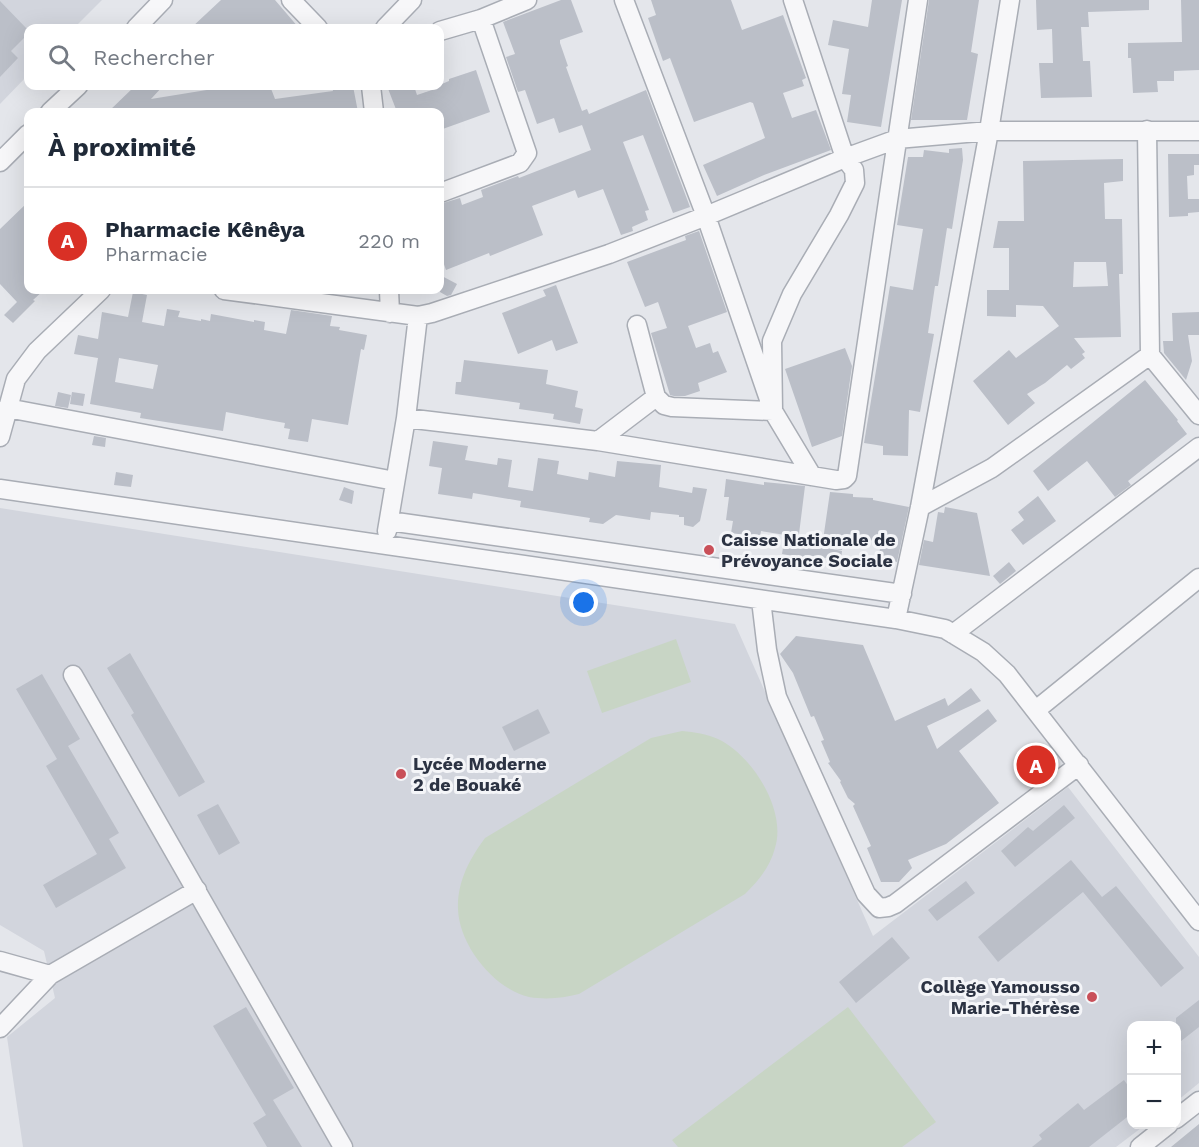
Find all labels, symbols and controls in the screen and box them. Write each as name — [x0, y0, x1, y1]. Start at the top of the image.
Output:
search box — [24, 24, 444, 90]
icon: search — [45, 41, 78, 74]
text: Rechercher — [93, 45, 215, 70]
text: À proximité — [48, 132, 196, 162]
text: Pharmacie Kênêya — [105, 217, 305, 242]
text: A — [61, 229, 74, 253]
text: 220 m — [358, 229, 420, 253]
text: Pharmacie — [105, 242, 208, 266]
place label: Caisse Nationale de Prévoyance Sociale — [721, 529, 896, 571]
marker: Caisse Nationale de Prévoyance Sociale — [702, 543, 716, 557]
your location — [569, 588, 598, 617]
pin: A — [1016, 742, 1056, 788]
place label: Lycée Moderne 2 de Bouaké — [413, 753, 547, 795]
marker: Lycée Moderne 2 de Bouaké — [394, 767, 408, 781]
place label: Collège Yamousso Marie-Thérèse — [920, 976, 1080, 1018]
marker: Collège Yamousso Marie-Thérèse — [1085, 990, 1099, 1004]
map controls — [1127, 1021, 1181, 1129]
button: + — [1127, 1021, 1181, 1075]
button: − — [1127, 1075, 1181, 1129]

